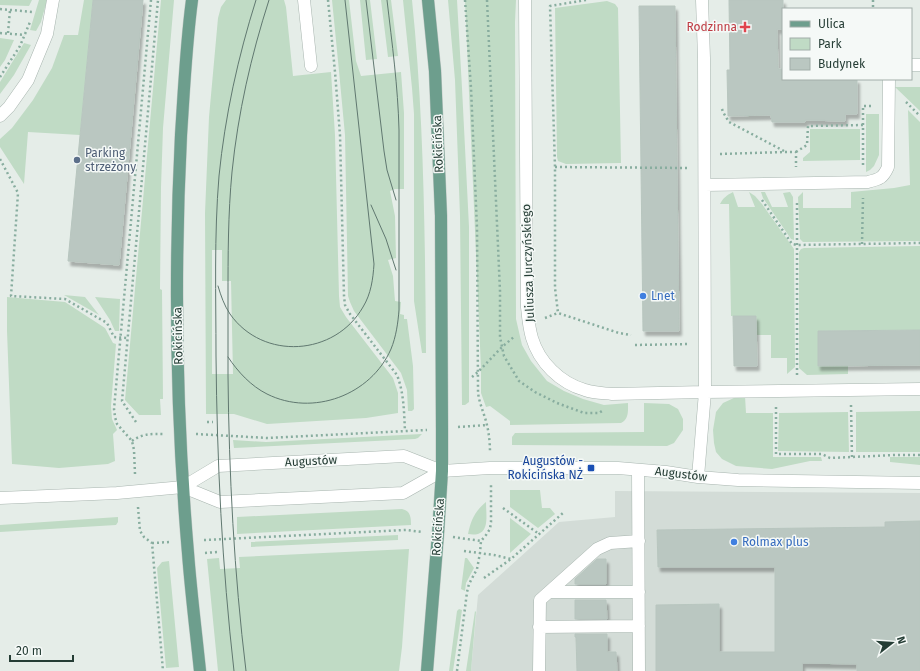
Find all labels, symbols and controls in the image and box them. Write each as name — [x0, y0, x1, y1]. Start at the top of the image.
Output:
legend — [782, 8, 912, 80]
text: Ulica — [818, 17, 845, 31]
place label: Rodzinna — [687, 20, 737, 34]
marker: Rodzinna — [740, 22, 750, 32]
text: Park — [818, 37, 842, 51]
text: Budynek — [818, 57, 866, 71]
street label: Rokicińska — [430, 115, 446, 173]
place label: Parking strzeżony — [85, 146, 136, 174]
marker: Parking strzeżony — [72, 155, 82, 165]
street label: Juliusza Jurczyńskiego — [519, 204, 537, 322]
place label: Lnet — [651, 289, 675, 303]
marker: Lnet — [638, 291, 648, 301]
street label: Rokicińska — [170, 307, 186, 365]
street label: Augustów — [284, 453, 338, 469]
place label: Augustów - Rokicińska NŻ — [507, 454, 583, 482]
marker: Augustów - Rokicińska NŻ — [586, 463, 596, 473]
street label: Augustów — [654, 464, 708, 484]
street label: Rokicińska — [429, 498, 447, 556]
place label: Rolmax plus — [742, 535, 809, 549]
marker: Rolmax plus — [729, 537, 739, 547]
north arrow — [872, 623, 912, 663]
text: N — [894, 635, 908, 646]
scale bar — [10, 637, 73, 663]
text: 20 m — [16, 644, 42, 658]

